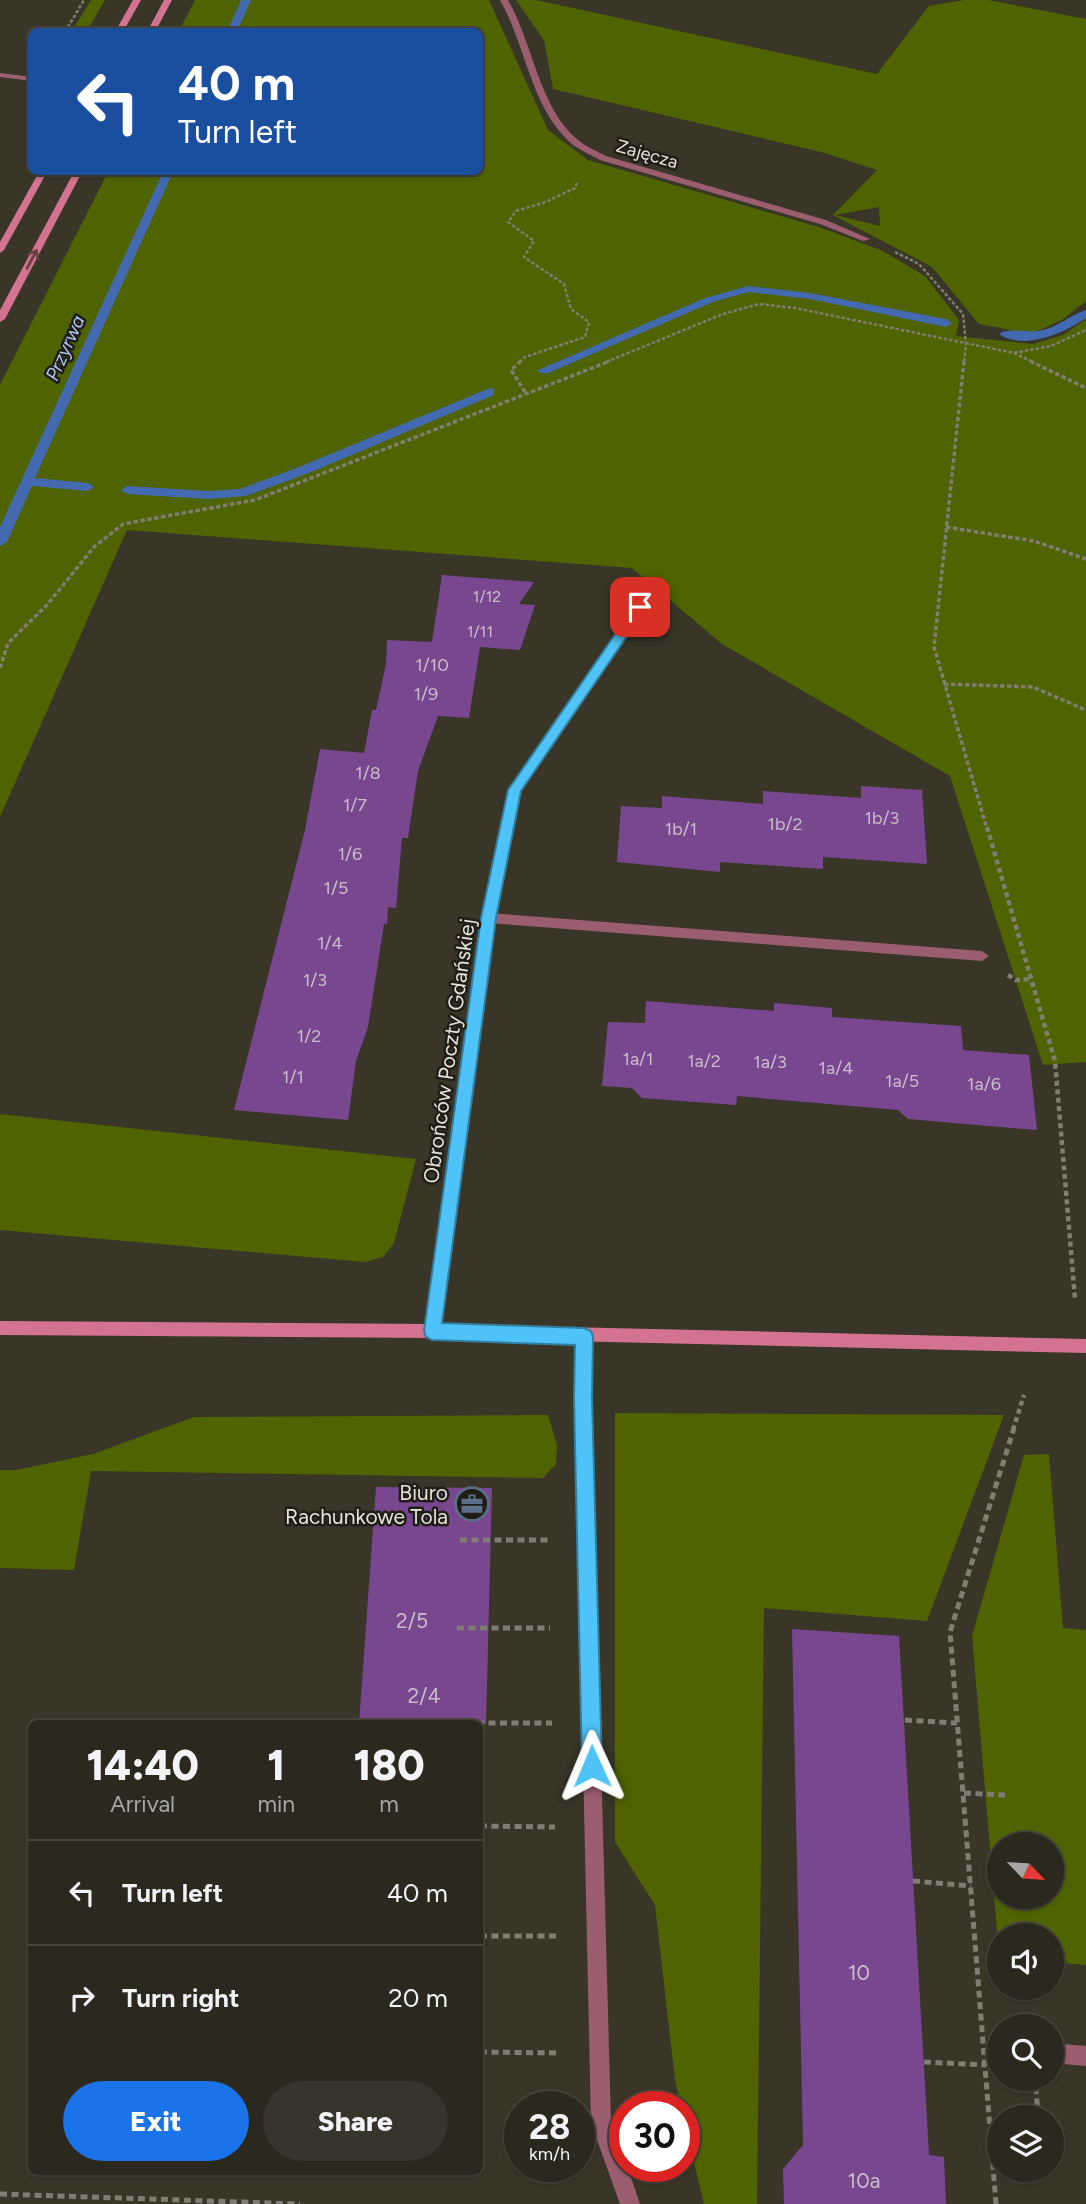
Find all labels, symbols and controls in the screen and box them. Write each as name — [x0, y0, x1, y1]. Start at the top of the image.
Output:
text: 40 m — [178, 53, 295, 112]
icon: left — [63, 56, 154, 147]
text: Turn left — [178, 113, 297, 151]
street label: Zajęcza — [614, 135, 680, 173]
one-way arrow — [25, 249, 39, 270]
water label: Przyrwa — [40, 312, 90, 384]
pin — [610, 577, 670, 637]
house number: 1/12 — [473, 587, 501, 606]
icon: arrive — [621, 588, 659, 626]
house number: 1/11 — [467, 622, 493, 641]
house number: 1/10 — [415, 654, 449, 676]
house number: 1/9 — [414, 683, 438, 705]
house number: 1/8 — [355, 762, 381, 784]
house number: 1/7 — [343, 794, 367, 816]
house number: 1b/3 — [865, 807, 899, 829]
house number: 1b/2 — [767, 813, 803, 835]
house number: 1b/1 — [665, 818, 697, 840]
house number: 1/6 — [338, 843, 362, 865]
house number: 1/5 — [324, 877, 348, 899]
street label: Obrońców Poczty Gdańskiej — [418, 917, 480, 1185]
house number: 1/4 — [317, 932, 343, 954]
house number: 1/3 — [303, 969, 327, 991]
house number: 1/2 — [297, 1025, 321, 1047]
house number: 1a/1 — [622, 1048, 654, 1070]
house number: 1a/2 — [687, 1050, 721, 1072]
house number: 1a/3 — [753, 1051, 787, 1073]
house number: 1a/4 — [819, 1057, 853, 1079]
house number: 1/1 — [282, 1066, 304, 1088]
house number: 1a/5 — [885, 1070, 919, 1092]
house number: 1a/6 — [967, 1073, 1001, 1095]
place label: Biuro Rachunkowe Tola — [285, 1480, 448, 1529]
office icon: Biuro Rachunkowe Tola — [453, 1485, 491, 1523]
house number: 2/5 — [396, 1608, 428, 1633]
house number: 2/4 — [408, 1683, 440, 1708]
position arrow — [555, 1729, 629, 1803]
text: 14:40 — [86, 1740, 199, 1791]
text: 1 — [267, 1740, 285, 1791]
text: 180 — [354, 1740, 425, 1791]
text: Arrival — [110, 1790, 175, 1818]
text: min — [257, 1790, 295, 1818]
text: m — [379, 1790, 399, 1818]
north arrow — [987, 1832, 1064, 1909]
map controls — [987, 1832, 1064, 2182]
icon: left — [63, 1874, 101, 1912]
text: Turn left — [122, 1877, 223, 1909]
text: 40 m — [387, 1877, 448, 1909]
button: sound — [987, 1923, 1064, 2000]
house number: 10 — [848, 1960, 870, 1985]
icon: right — [63, 1979, 101, 2017]
text: Turn right — [122, 1982, 239, 2014]
text: 20 m — [388, 1982, 448, 2014]
button: search — [987, 2014, 1064, 2091]
button: Exit — [63, 2081, 249, 2161]
button: Share — [263, 2081, 448, 2161]
speed limit sign: 30 — [609, 2091, 700, 2182]
button: layers — [987, 2105, 1064, 2182]
text: 28 — [529, 2106, 570, 2148]
text: km/h — [529, 2143, 570, 2165]
house number: 10a — [848, 2168, 880, 2193]

